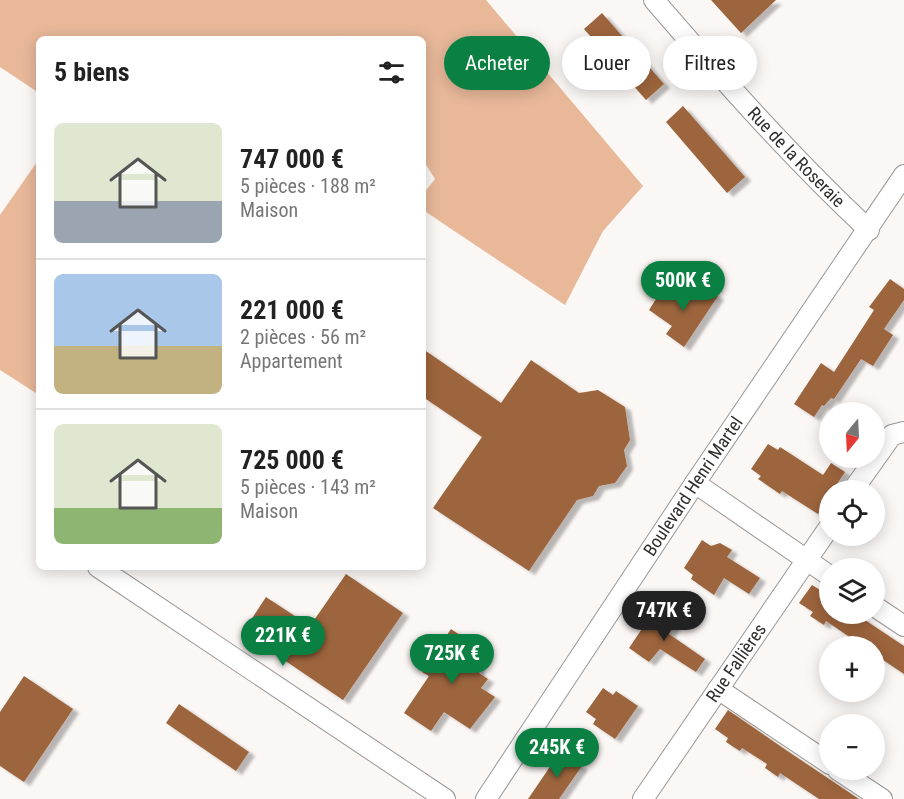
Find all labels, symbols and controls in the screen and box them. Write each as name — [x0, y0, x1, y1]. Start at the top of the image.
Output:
chip: Acheter — [444, 36, 550, 90]
chip: Louer — [562, 36, 651, 90]
chip: Filtres — [663, 36, 757, 90]
icon: filters — [375, 56, 408, 89]
text: 5 biens — [54, 57, 130, 87]
street label: Rue de la Roseraie — [744, 102, 850, 211]
text: 747 000 € — [240, 144, 344, 174]
icon: home — [102, 147, 174, 219]
text: 5 pièces · 188 m² — [240, 174, 376, 198]
text: Maison — [240, 198, 298, 222]
pin: 500K € — [634, 261, 732, 312]
text: 500K € — [655, 268, 711, 292]
text: 221 000 € — [240, 295, 344, 325]
icon: home — [102, 298, 174, 370]
text: 2 pièces · 56 m² — [240, 325, 366, 349]
text: Appartement — [240, 349, 343, 373]
north arrow — [819, 402, 885, 468]
map controls — [819, 402, 885, 780]
street label: Boulevard Henri Martel — [639, 413, 747, 560]
text: 725 000 € — [240, 445, 344, 475]
icon: home — [102, 448, 174, 520]
text: 5 pièces · 143 m² — [240, 475, 376, 499]
button: locate — [819, 480, 885, 546]
text: Maison — [240, 499, 298, 523]
button: layers — [819, 558, 885, 624]
pin: 747K € — [615, 591, 713, 642]
text: 747K € — [636, 598, 692, 622]
pin: 221K € — [234, 616, 332, 667]
street label: Rue Fallières — [702, 619, 770, 706]
text: 221K € — [255, 623, 311, 647]
pin: 725K € — [403, 634, 501, 685]
button: + — [819, 636, 885, 702]
text: 725K € — [424, 641, 480, 665]
button: − — [819, 714, 885, 780]
pin: 245K € — [508, 728, 606, 779]
text: 245K € — [529, 735, 585, 759]

